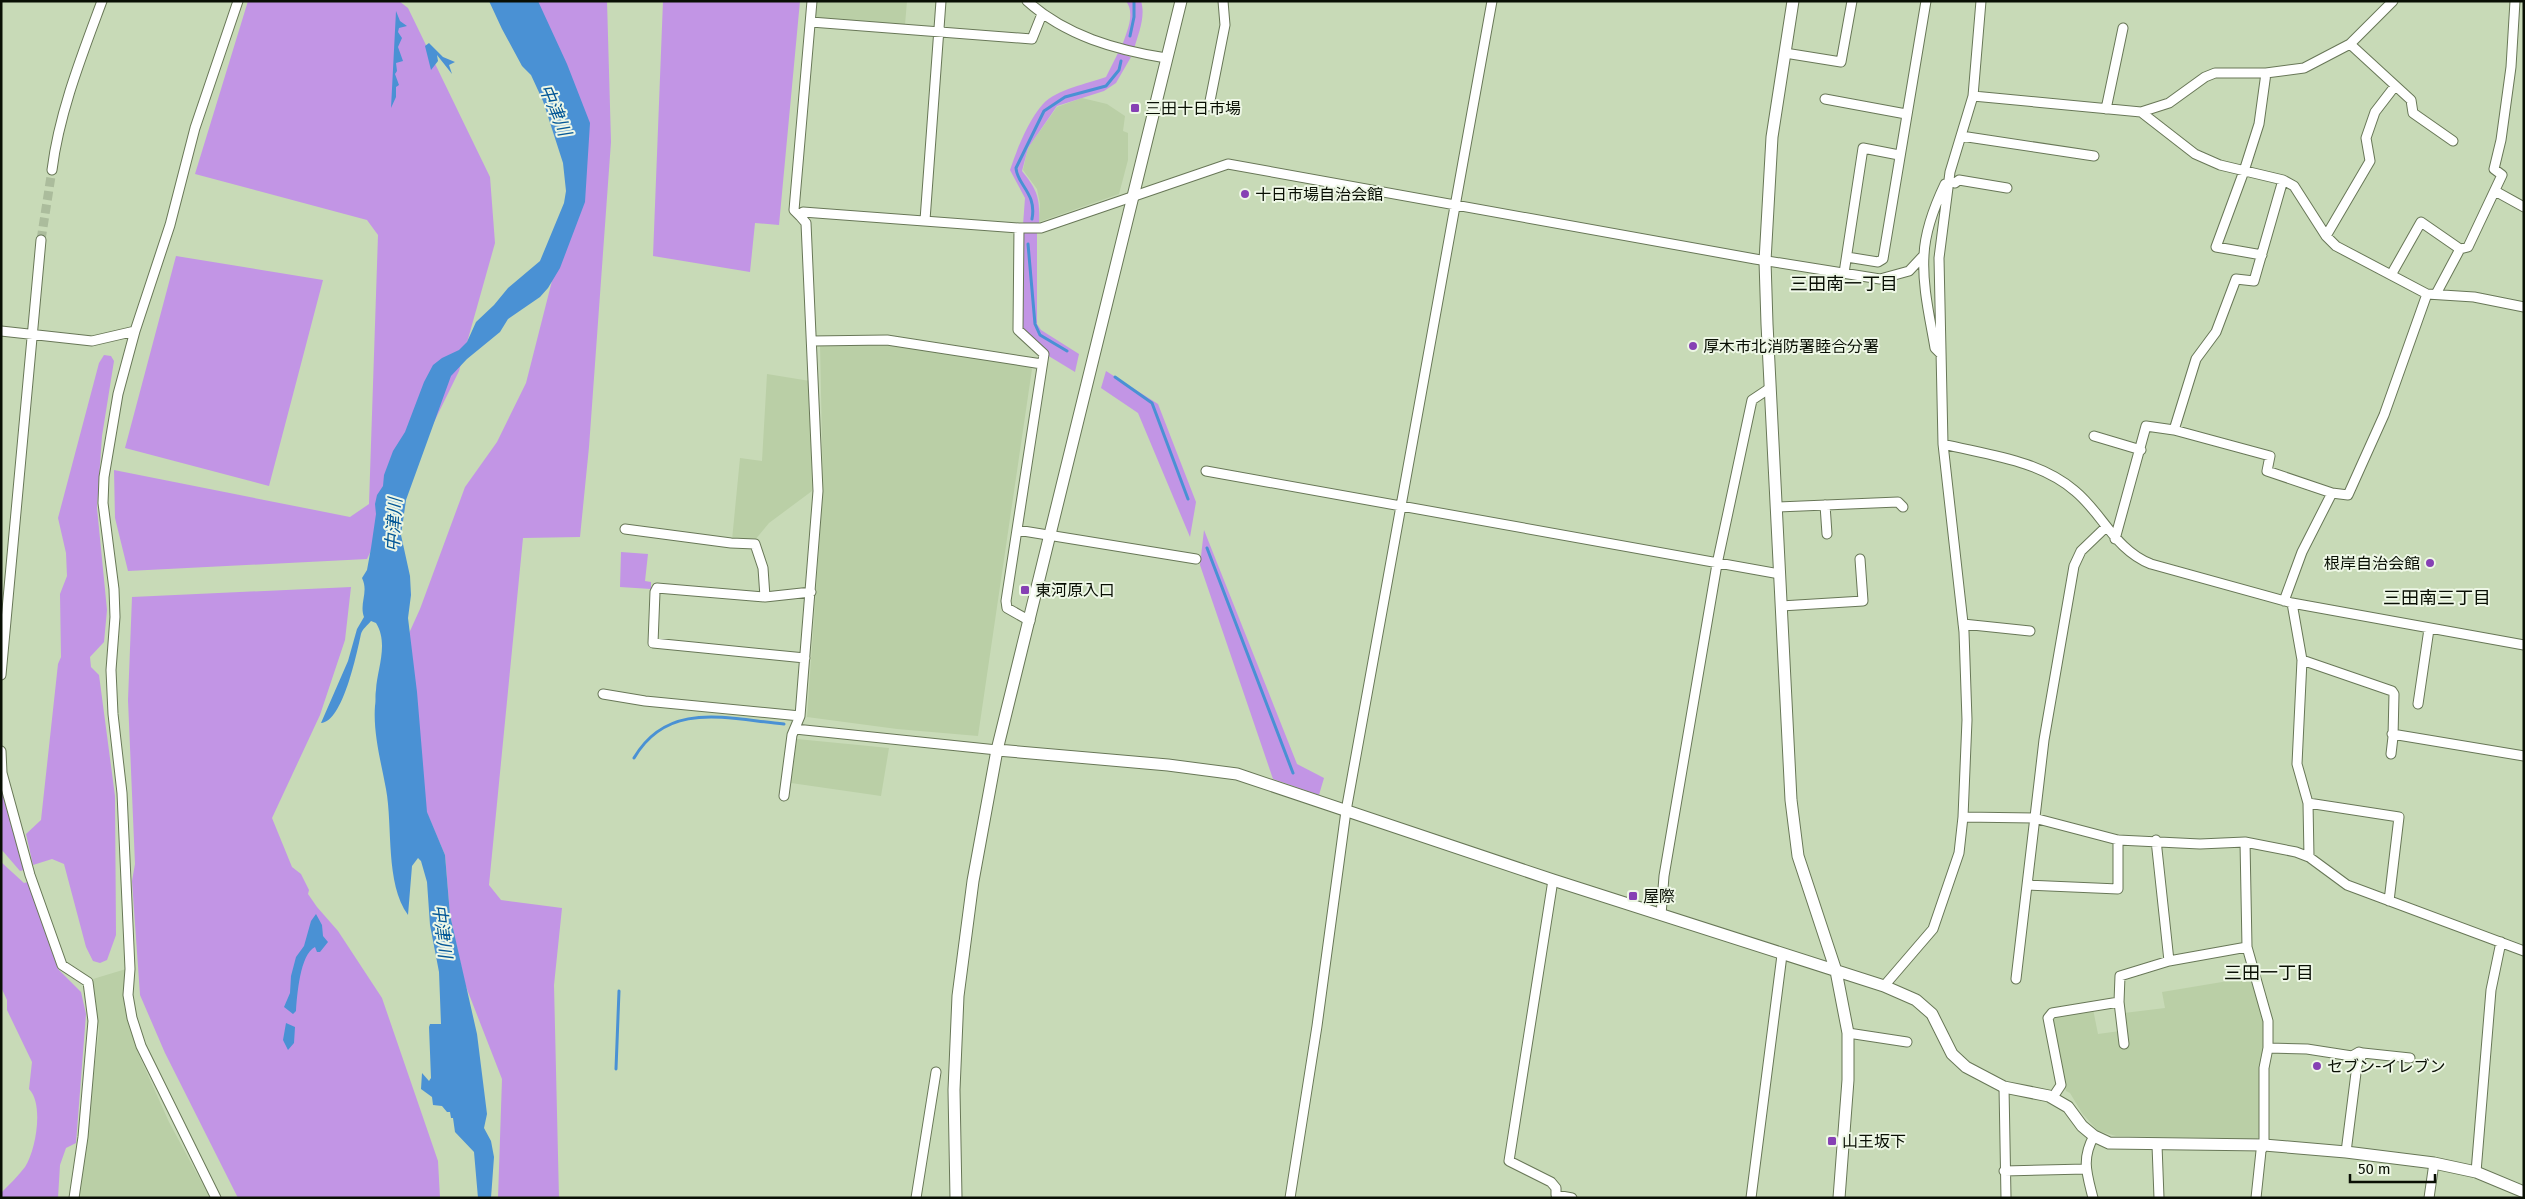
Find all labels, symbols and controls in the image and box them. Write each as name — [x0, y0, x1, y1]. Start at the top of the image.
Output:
water label: 中津川 — [534, 81, 576, 141]
place label: 三田十日市場 — [1145, 99, 1241, 118]
marker: 三田十日市場 — [1129, 102, 1141, 114]
place label: 十日市場自治会館 — [1255, 185, 1383, 204]
marker: 十日市場自治会館 — [1239, 188, 1251, 200]
district label: 三田南一丁目 — [1790, 273, 1898, 295]
place label: 厚木市北消防署睦合分署 — [1703, 337, 1879, 356]
marker: 厚木市北消防署睦合分署 — [1687, 340, 1699, 352]
water label: 中津川 — [382, 495, 407, 553]
place label: 根岸自治会館 — [2324, 554, 2420, 573]
marker: 根岸自治会館 — [2424, 557, 2436, 569]
place label: 東河原入口 — [1035, 581, 1115, 600]
marker: 東河原入口 — [1019, 584, 1031, 596]
district label: 三田南三丁目 — [2383, 587, 2491, 609]
place label: 屋際 — [1643, 887, 1675, 906]
marker: 屋際 — [1627, 890, 1639, 902]
water label: 中津川 — [428, 903, 456, 961]
district label: 三田一丁目 — [2224, 962, 2314, 984]
place label: セブン-イレブン — [2327, 1057, 2445, 1076]
marker: セブン-イレブン — [2311, 1060, 2323, 1072]
place label: 山王坂下 — [1842, 1132, 1906, 1151]
marker: 山王坂下 — [1826, 1135, 1838, 1147]
scale bar — [2350, 1152, 2435, 1184]
text: 50 m — [2358, 1160, 2391, 1178]

